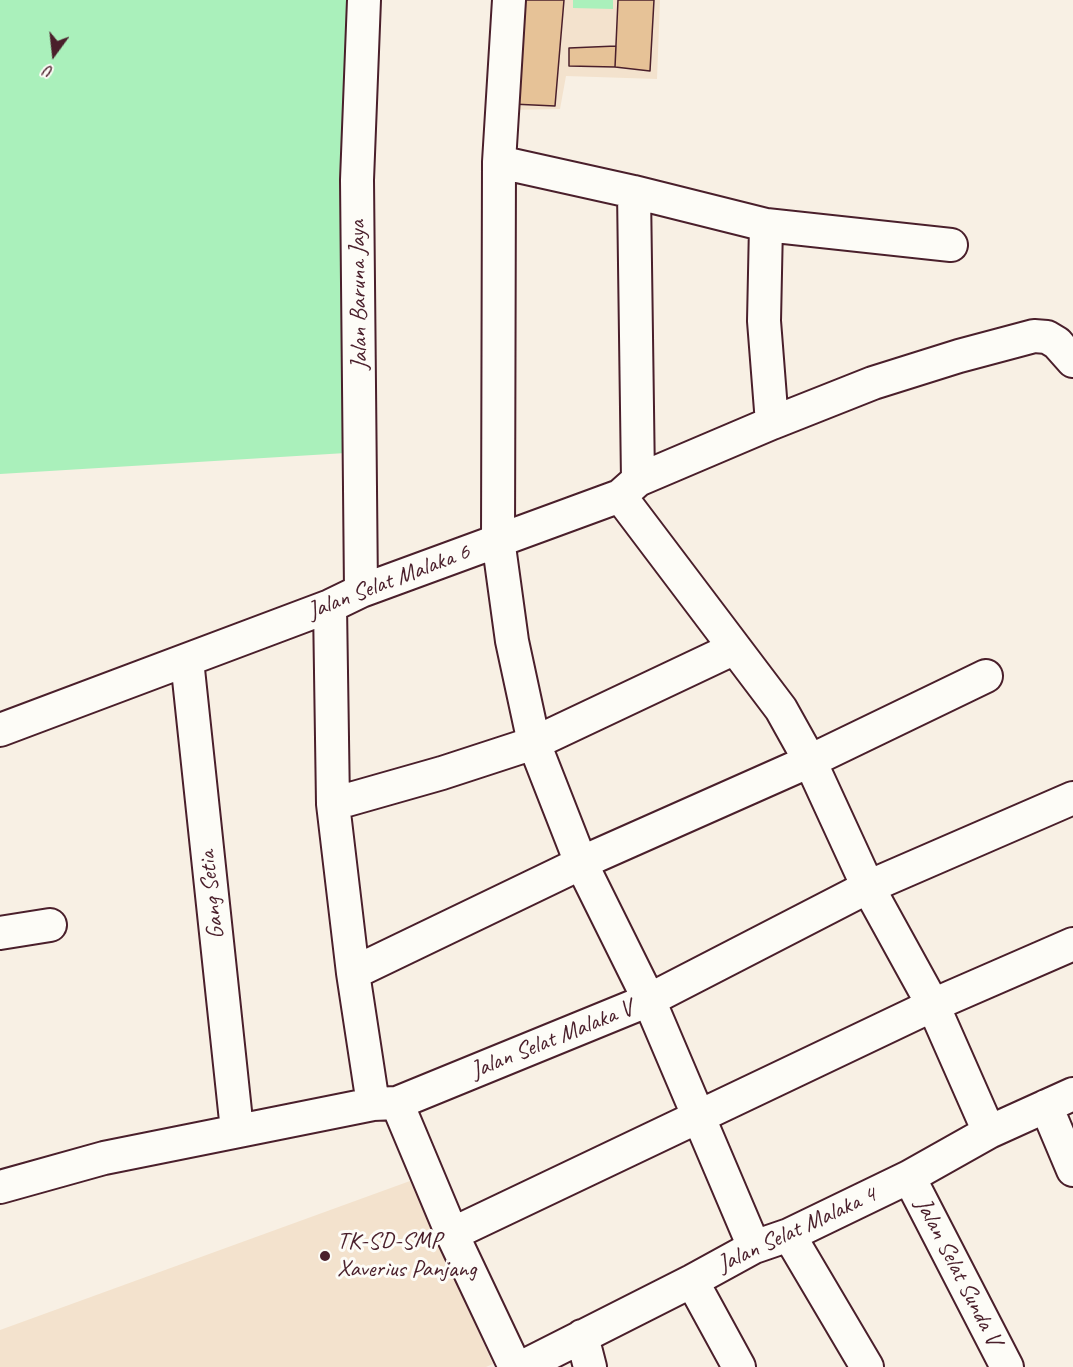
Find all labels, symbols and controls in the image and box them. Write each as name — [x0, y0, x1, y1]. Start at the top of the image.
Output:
north arrow — [24, 24, 84, 84]
text: U — [43, 61, 56, 82]
street label: Jalan Baruna Jaya — [343, 220, 375, 370]
street label: Jalan Selat Malaka 6 — [304, 538, 474, 626]
street label: Gang Setia — [193, 849, 231, 941]
street label: Jalan Selat Malaka V — [467, 994, 637, 1086]
street label: Jalan Selat Malaka 4 — [713, 1181, 881, 1279]
street label: Jalan Selat Sunda V — [908, 1193, 1008, 1351]
place label: TK-SD-SMP Xaverius Panjang — [337, 1228, 477, 1284]
marker: TK-SD-SMP Xaverius Panjang — [318, 1249, 332, 1263]

